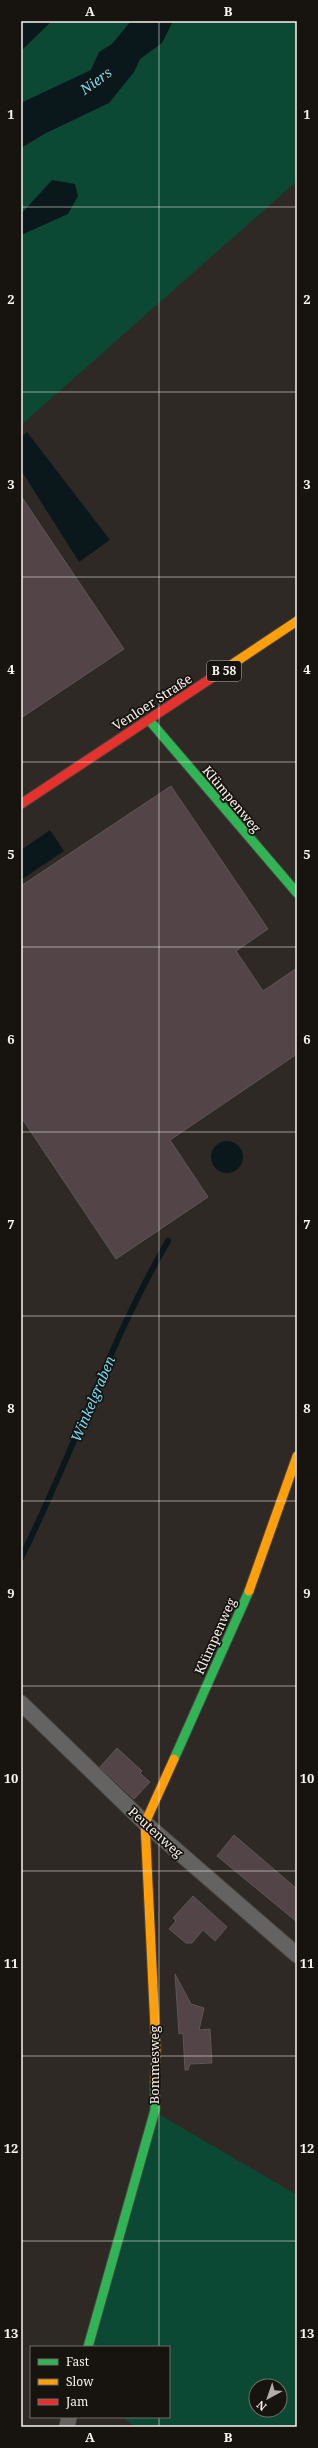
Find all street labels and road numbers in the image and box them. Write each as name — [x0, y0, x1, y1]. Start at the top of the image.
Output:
road number: B 58 — [207, 661, 241, 681]
street label: Venloer Straße — [109, 670, 195, 734]
street label: Klümpenweg — [199, 762, 265, 836]
street label: Klümpenweg — [190, 1595, 240, 1677]
street label: Peutenweg — [125, 1803, 187, 1861]
street label: Bommesweg — [145, 2026, 163, 2104]

